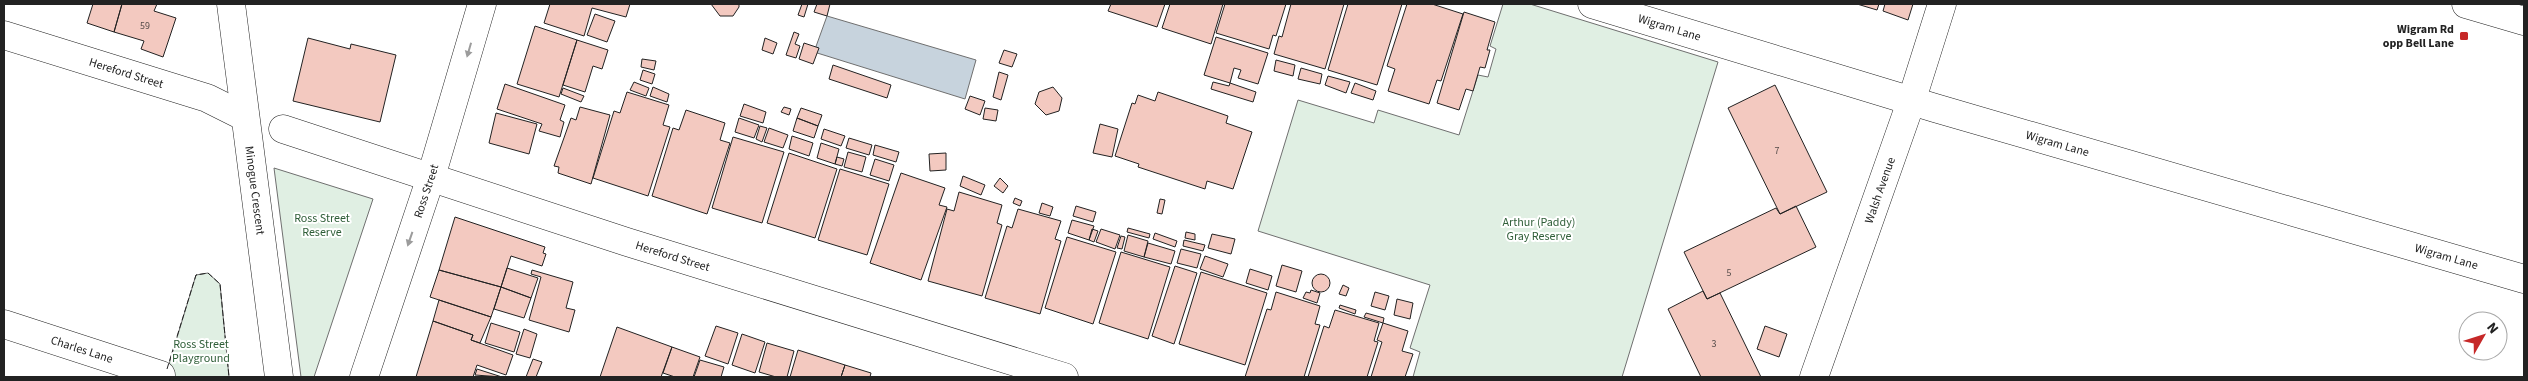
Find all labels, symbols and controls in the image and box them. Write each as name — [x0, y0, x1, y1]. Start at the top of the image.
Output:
street label: Wigram Lane — [1636, 10, 1703, 46]
house number: 59 — [140, 19, 150, 33]
place label: Wigram Rd opp Bell Lane — [2383, 21, 2454, 52]
marker: Wigram Rd opp Bell Lane — [2458, 30, 2470, 42]
one-way arrow — [464, 43, 472, 58]
street label: Hereford Street — [87, 54, 165, 93]
street label: Wigram Lane — [2024, 127, 2091, 161]
house number: 7 — [1775, 144, 1780, 158]
street label: Minogue Crescent — [240, 145, 269, 236]
street label: Walsh Avenue — [1861, 155, 1900, 226]
street label: Ross Street — [410, 162, 443, 220]
park label: Ross Street Reserve — [294, 210, 350, 241]
park label: Arthur (Paddy) Gray Reserve — [1503, 214, 1575, 245]
one-way arrow — [406, 232, 413, 247]
street label: Hereford Street — [633, 237, 712, 276]
street label: Wigram Lane — [2413, 240, 2480, 274]
house number: 5 — [1727, 266, 1732, 280]
north arrow — [2458, 311, 2508, 361]
text: N — [2482, 319, 2503, 338]
street label: Charles Lane — [49, 332, 115, 368]
park label: Ross Street Playground — [172, 336, 230, 367]
house number: 3 — [1712, 337, 1717, 351]

